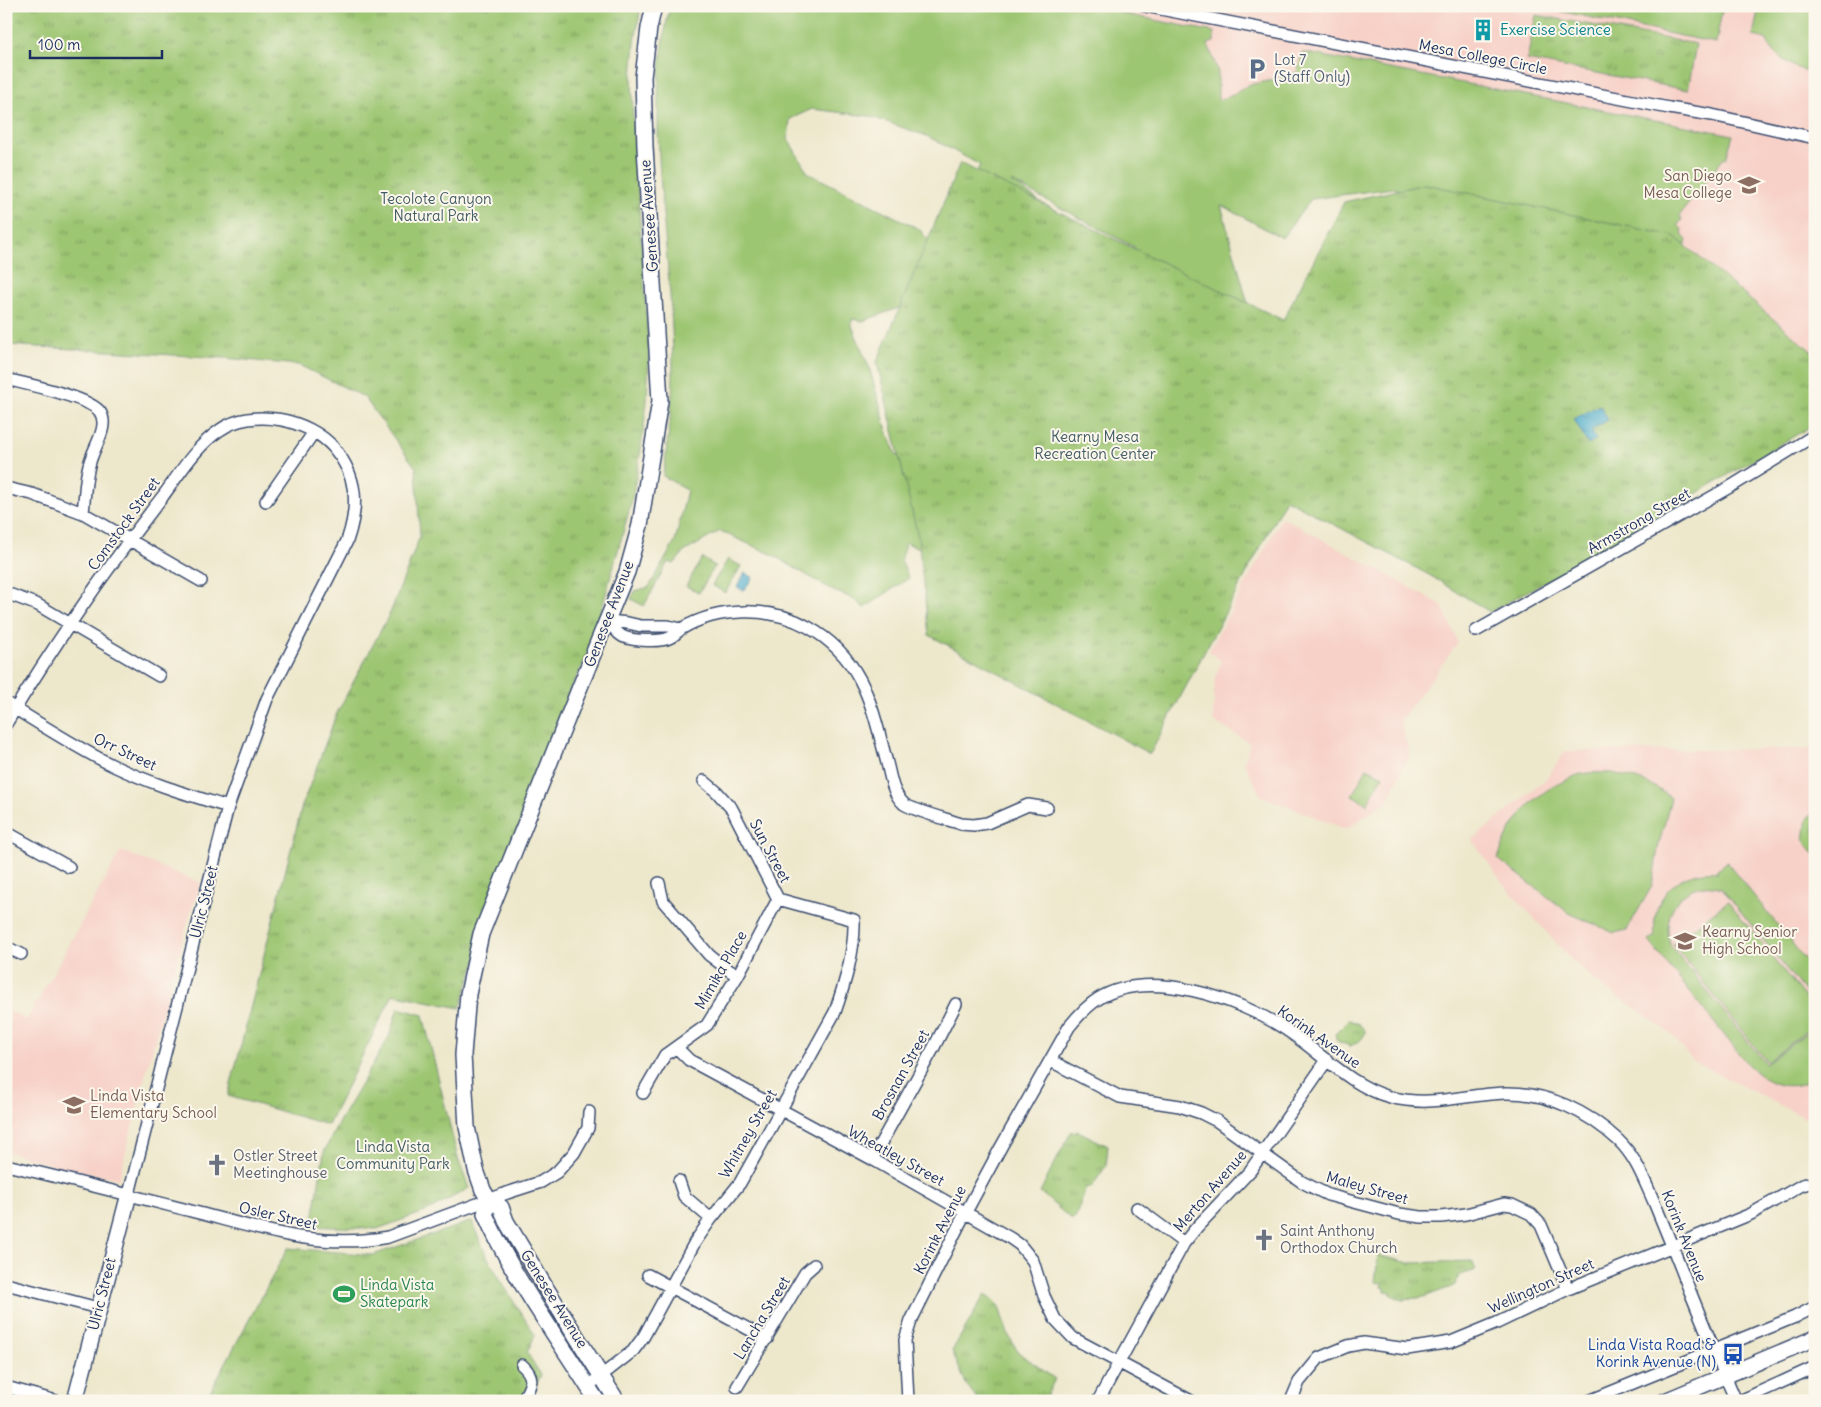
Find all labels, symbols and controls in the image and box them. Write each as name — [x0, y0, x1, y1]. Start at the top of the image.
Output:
building icon: Exercise Science — [1470, 17, 1496, 43]
place label: Exercise Science — [1500, 20, 1611, 39]
scale bar — [30, 28, 162, 60]
text: 100 m — [38, 35, 80, 54]
street label: Mesa College Circle — [1417, 35, 1549, 78]
place label: Lot 7 (Staff Only) — [1274, 50, 1350, 86]
parking icon: Lot 7 (Staff Only) — [1244, 56, 1270, 82]
street label: Genesee Avenue — [635, 159, 662, 273]
place label: San Diego Mesa College — [1643, 166, 1732, 202]
school or university icon: San Diego Mesa College — [1736, 172, 1762, 198]
park label: Tecolote Canyon Natural Park — [380, 189, 492, 225]
park label: Kearny Mesa Recreation Center — [1034, 427, 1156, 463]
street label: Comstock Street — [83, 473, 164, 574]
street label: Armstrong Street — [1584, 483, 1694, 558]
street label: Genesee Avenue — [580, 558, 638, 670]
street label: Orr Street — [91, 729, 160, 774]
street label: Sun Street — [746, 816, 795, 886]
street label: Ulric Street — [185, 864, 222, 940]
place label: Kearny Senior High School — [1702, 922, 1797, 958]
street label: Mimika Place — [690, 927, 751, 1013]
school or university icon: Kearny Senior High School — [1672, 928, 1698, 954]
street label: Korink Avenue — [1274, 1001, 1365, 1072]
street label: Brosnan Street — [868, 1026, 933, 1123]
place label: Linda Vista Elementary School — [90, 1086, 217, 1122]
street label: Whitney Street — [714, 1086, 781, 1182]
school or university icon: Linda Vista Elementary School — [61, 1092, 87, 1118]
street label: Wheatley Street — [845, 1121, 948, 1190]
park label: Linda Vista Community Park — [336, 1137, 450, 1173]
place label: Ostler Street Meetinghouse — [233, 1146, 327, 1182]
street label: Merton Avenue — [1169, 1146, 1250, 1236]
church icon: Ostler Street Meetinghouse — [204, 1152, 230, 1178]
street label: Maley Street — [1324, 1167, 1410, 1208]
street label: Korink Avenue — [909, 1182, 970, 1277]
street label: Korink Avenue — [1657, 1187, 1711, 1284]
street label: Osler Street — [237, 1197, 319, 1234]
place label: Saint Anthony Orthodox Church — [1280, 1221, 1398, 1257]
church icon: Saint Anthony Orthodox Church — [1251, 1227, 1277, 1253]
street label: Genesee Avenue — [517, 1246, 592, 1351]
street label: Wellington Street — [1485, 1254, 1597, 1317]
street label: Ulric Street — [83, 1256, 120, 1332]
street label: Lancha Street — [729, 1273, 794, 1363]
place label: Linda Vista Skatepark — [360, 1275, 435, 1311]
sports icon: Linda Vista Skatepark — [331, 1281, 357, 1307]
place label: Linda Vista Road & Korink Avenue (N) — [1588, 1335, 1717, 1371]
bus stop icon: Linda Vista Road & Korink Avenue (N) — [1720, 1341, 1746, 1367]

